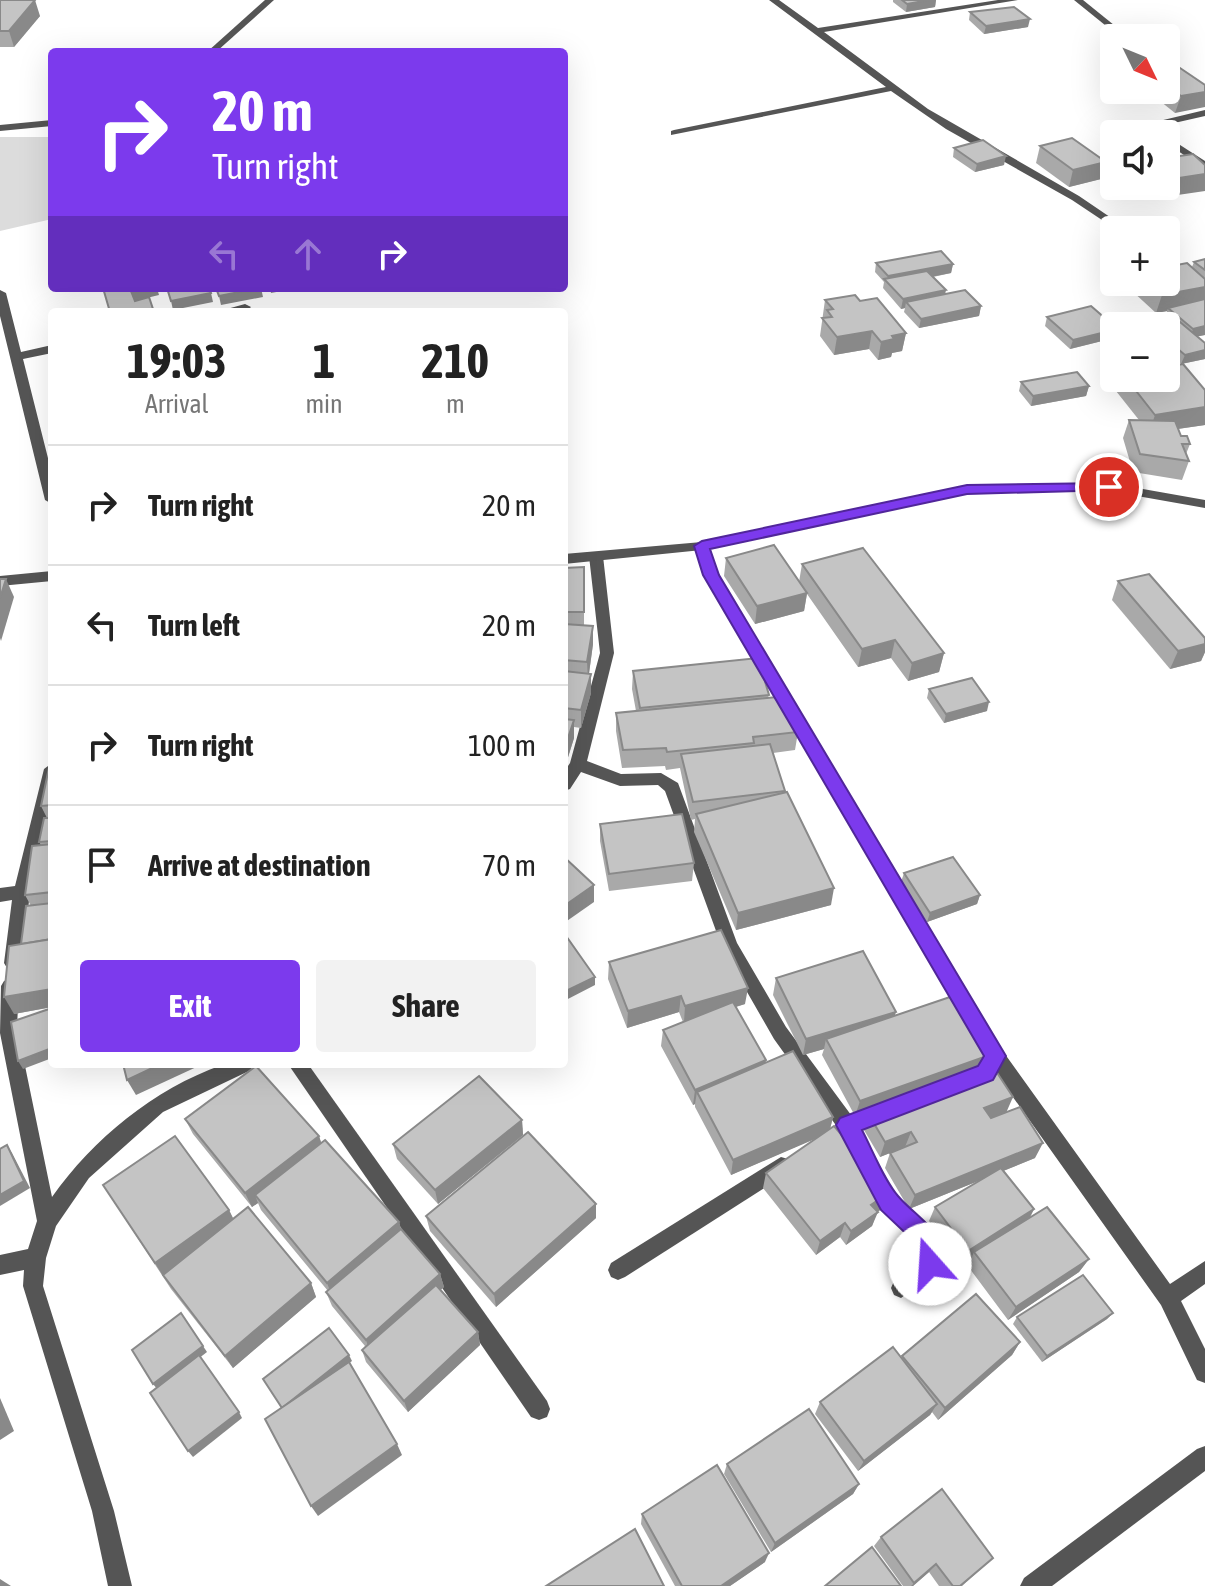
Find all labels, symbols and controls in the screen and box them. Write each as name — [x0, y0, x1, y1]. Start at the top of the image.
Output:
north arrow — [1100, 24, 1180, 104]
map controls — [1100, 24, 1180, 392]
text: 20 m — [212, 79, 313, 143]
icon: right — [80, 80, 184, 184]
button: sound — [1100, 120, 1180, 200]
text: Turn right — [212, 145, 339, 187]
button: + — [1100, 216, 1180, 296]
icon: left — [202, 232, 246, 276]
icon: ahead — [286, 232, 330, 276]
icon: right — [370, 232, 414, 276]
button: − — [1100, 312, 1180, 392]
text: 19:03 — [127, 333, 227, 388]
text: 1 — [313, 333, 335, 388]
text: 210 — [422, 333, 489, 388]
text: Arrival — [145, 389, 208, 419]
text: min — [305, 389, 343, 419]
text: m — [446, 389, 465, 419]
pin — [1075, 453, 1143, 521]
icon: arrive — [1087, 465, 1131, 509]
icon: right — [80, 483, 124, 527]
text: Turn right — [148, 488, 254, 522]
text: 20 m — [482, 488, 536, 522]
icon: left — [80, 603, 124, 647]
text: Turn left — [148, 608, 240, 642]
text: 20 m — [482, 608, 536, 642]
icon: right — [80, 723, 124, 767]
text: Turn right — [148, 728, 254, 762]
text: 100 m — [468, 728, 536, 762]
icon: arrive — [80, 843, 124, 887]
text: Arrive at destination — [148, 848, 370, 882]
text: 70 m — [482, 848, 536, 882]
button: Exit — [80, 960, 300, 1052]
button: Share — [316, 960, 536, 1052]
position arrow — [888, 1222, 972, 1306]

